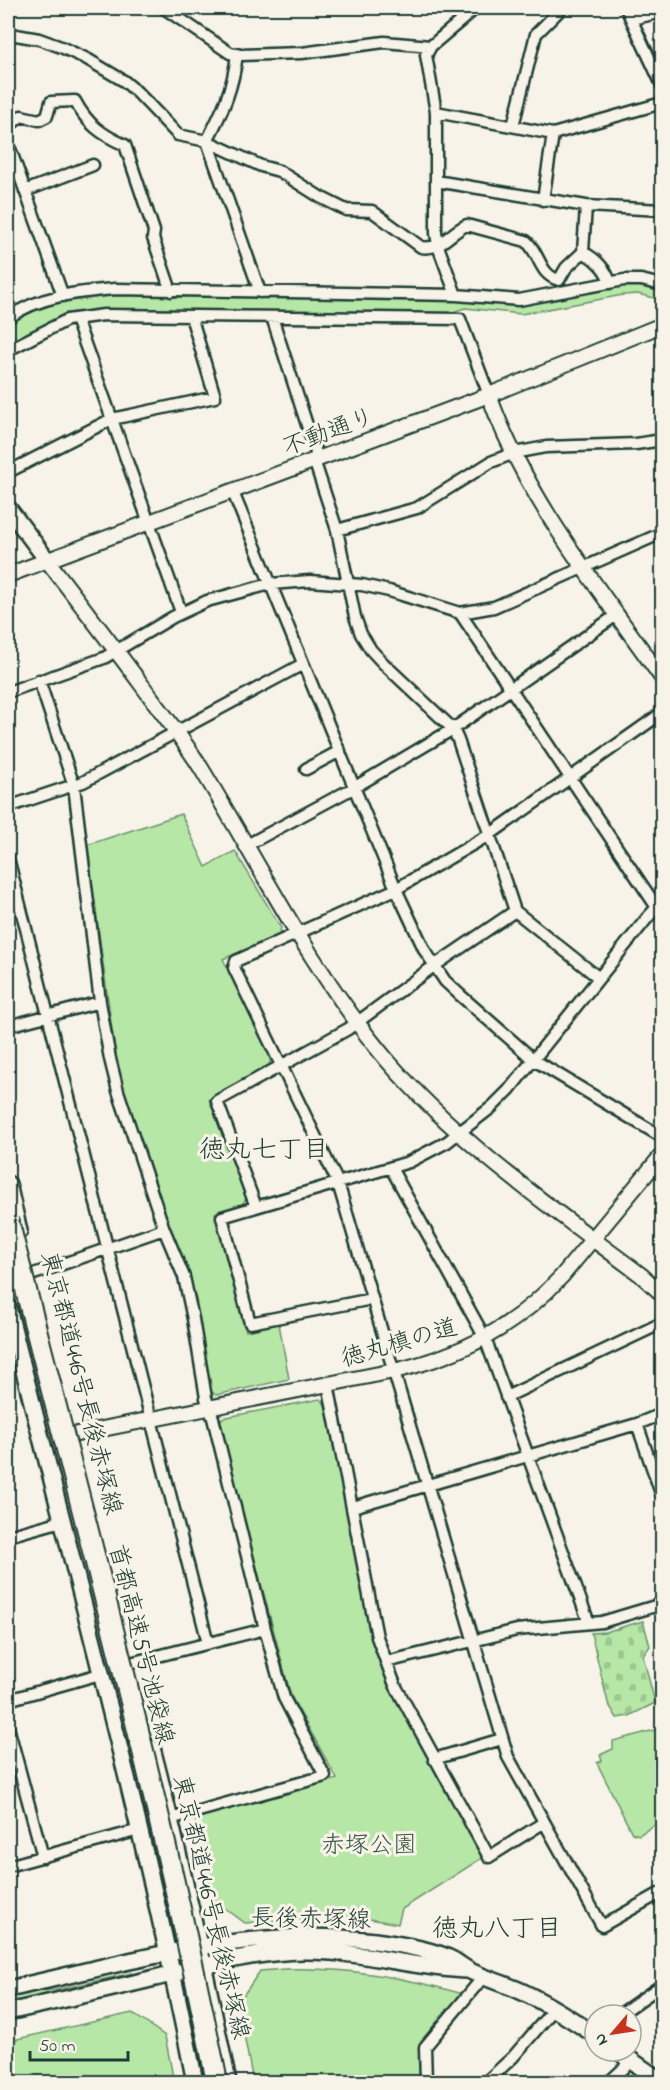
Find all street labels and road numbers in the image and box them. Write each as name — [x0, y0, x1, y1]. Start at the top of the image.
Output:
street label: 不動通り — [278, 400, 380, 466]
street label: 東京都道446号長後赤塚線 — [30, 1248, 129, 1519]
street label: 徳丸槙の道 — [337, 1311, 462, 1378]
street label: 首都高速5号池袋線 — [98, 1541, 181, 1749]
street label: 東京都道446号長後赤塚線 — [162, 1772, 257, 2043]
street label: 長後赤塚線 — [251, 1902, 371, 1939]

